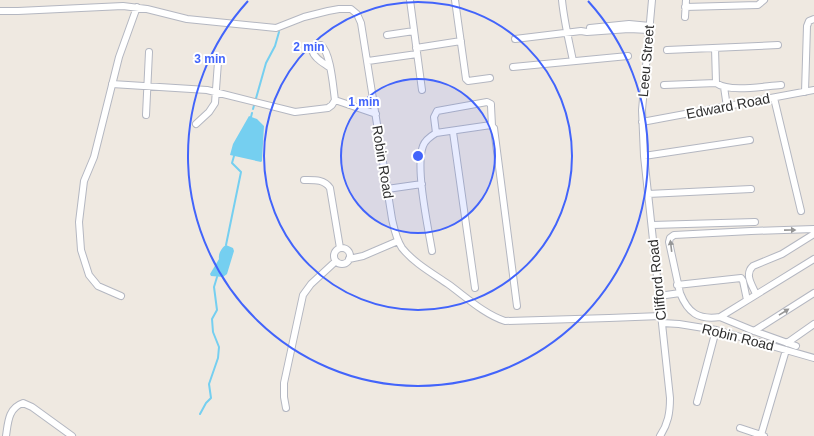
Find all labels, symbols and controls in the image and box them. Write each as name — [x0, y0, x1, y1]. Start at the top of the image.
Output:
street label: Leeu Street — [635, 24, 657, 98]
text: 2 min — [293, 40, 325, 54]
text: 3 min — [194, 52, 226, 66]
street label: Edward Road — [685, 90, 771, 122]
text: 1 min — [348, 95, 380, 109]
street label: Robin Road — [369, 124, 397, 200]
centre of rings — [411, 149, 425, 163]
one-way arrow — [784, 227, 797, 233]
street label: Clifford Road — [645, 239, 669, 321]
one-way arrow — [667, 240, 674, 252]
one-way arrow — [778, 309, 790, 316]
street label: Robin Road — [700, 320, 776, 354]

